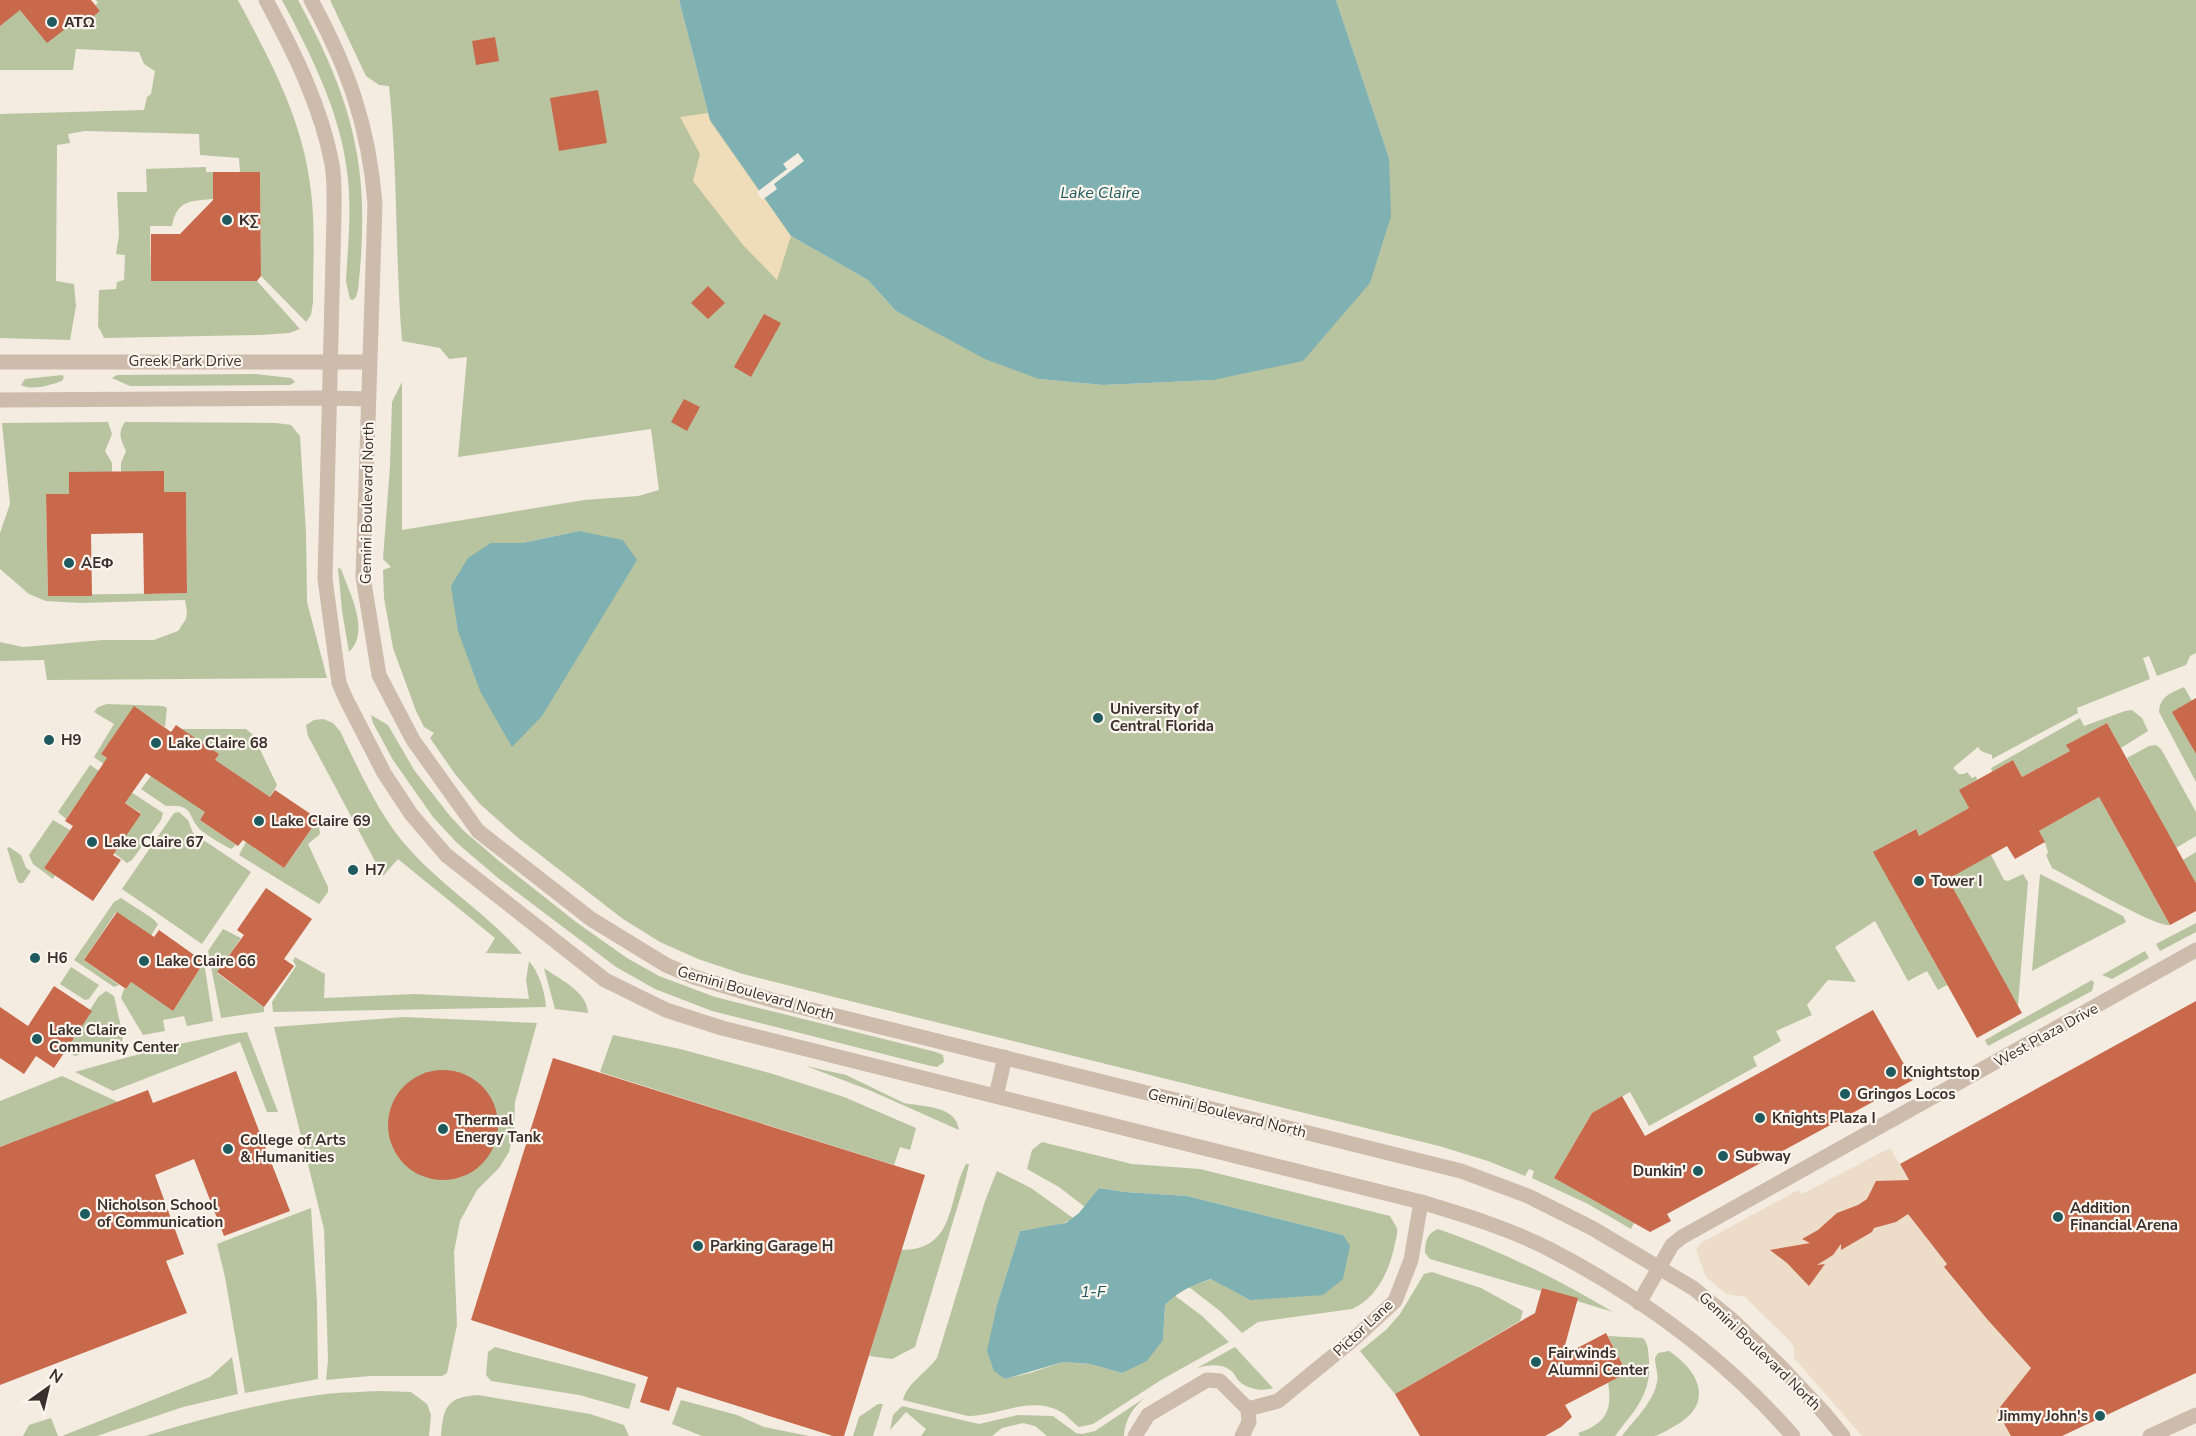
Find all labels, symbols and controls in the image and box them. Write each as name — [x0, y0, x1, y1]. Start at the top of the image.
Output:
place label: ΑΤΩ — [64, 12, 95, 32]
marker: ΑΤΩ — [45, 15, 59, 29]
water label: Lake Claire — [1060, 182, 1140, 204]
place label: ΚΣ — [239, 210, 259, 230]
marker: ΚΣ — [220, 213, 234, 227]
street label: Greek Park Drive — [129, 351, 241, 371]
street label: Gemini Boulevard North — [356, 422, 378, 584]
place label: AEΦ — [81, 553, 113, 573]
marker: AEΦ — [62, 556, 76, 570]
place label: University of Central Florida — [1110, 699, 1214, 736]
marker: University of Central Florida — [1091, 711, 1105, 725]
place label: H9 — [61, 730, 82, 750]
marker: H9 — [42, 733, 56, 747]
place label: Lake Claire 68 — [168, 733, 268, 753]
marker: Lake Claire 68 — [149, 736, 163, 750]
place label: Lake Claire 69 — [271, 811, 371, 831]
marker: Lake Claire 69 — [252, 814, 266, 828]
place label: Lake Claire 67 — [104, 832, 204, 852]
marker: Lake Claire 67 — [85, 835, 99, 849]
place label: H7 — [365, 860, 386, 880]
marker: H7 — [346, 863, 360, 877]
place label: Tower I — [1931, 871, 1983, 891]
marker: Tower I — [1912, 874, 1926, 888]
place label: H6 — [47, 948, 68, 968]
marker: H6 — [28, 951, 42, 965]
place label: Lake Claire 66 — [156, 951, 256, 971]
marker: Lake Claire 66 — [137, 954, 151, 968]
street label: Gemini Boulevard North — [675, 961, 837, 1025]
street label: West Plaza Drive — [1990, 998, 2102, 1072]
place label: Lake Claire Community Center — [49, 1020, 179, 1057]
marker: Lake Claire Community Center — [30, 1032, 44, 1046]
place label: Knightstop — [1903, 1062, 1980, 1082]
marker: Knightstop — [1884, 1065, 1898, 1079]
street label: Gemini Boulevard North — [1146, 1084, 1308, 1142]
place label: Gringos Locos — [1857, 1084, 1955, 1104]
marker: Gringos Locos — [1838, 1087, 1852, 1101]
place label: Knights Plaza I — [1772, 1108, 1876, 1128]
place label: Thermal Energy Tank — [455, 1110, 542, 1147]
marker: Knights Plaza I — [1753, 1111, 1767, 1125]
marker: Thermal Energy Tank — [436, 1122, 450, 1136]
place label: College of Arts & Humanities — [240, 1130, 346, 1167]
marker: College of Arts & Humanities — [221, 1142, 235, 1156]
place label: Subway — [1735, 1146, 1791, 1166]
marker: Subway — [1716, 1149, 1730, 1163]
place label: Dunkin' — [1633, 1161, 1686, 1181]
marker: Dunkin' — [1691, 1164, 1705, 1178]
place label: Nicholson School of Communication — [97, 1195, 223, 1232]
place label: Addition Financial Arena — [2070, 1198, 2178, 1235]
marker: Nicholson School of Communication — [78, 1207, 92, 1221]
marker: Addition Financial Arena — [2051, 1210, 2065, 1224]
place label: Parking Garage H — [710, 1236, 833, 1256]
marker: Parking Garage H — [691, 1239, 705, 1253]
water label: 1-F — [1080, 1281, 1107, 1303]
street label: Gemini Boulevard North — [1695, 1287, 1825, 1415]
street label: Pictor Lane — [1329, 1295, 1397, 1361]
place label: Fairwinds Alumni Center — [1548, 1343, 1649, 1380]
marker: Fairwinds Alumni Center — [1529, 1355, 1543, 1369]
north arrow — [18, 1358, 78, 1418]
text: N — [45, 1364, 67, 1389]
place label: Jimmy John's — [1997, 1406, 2088, 1426]
marker: Jimmy John's — [2093, 1409, 2107, 1423]

